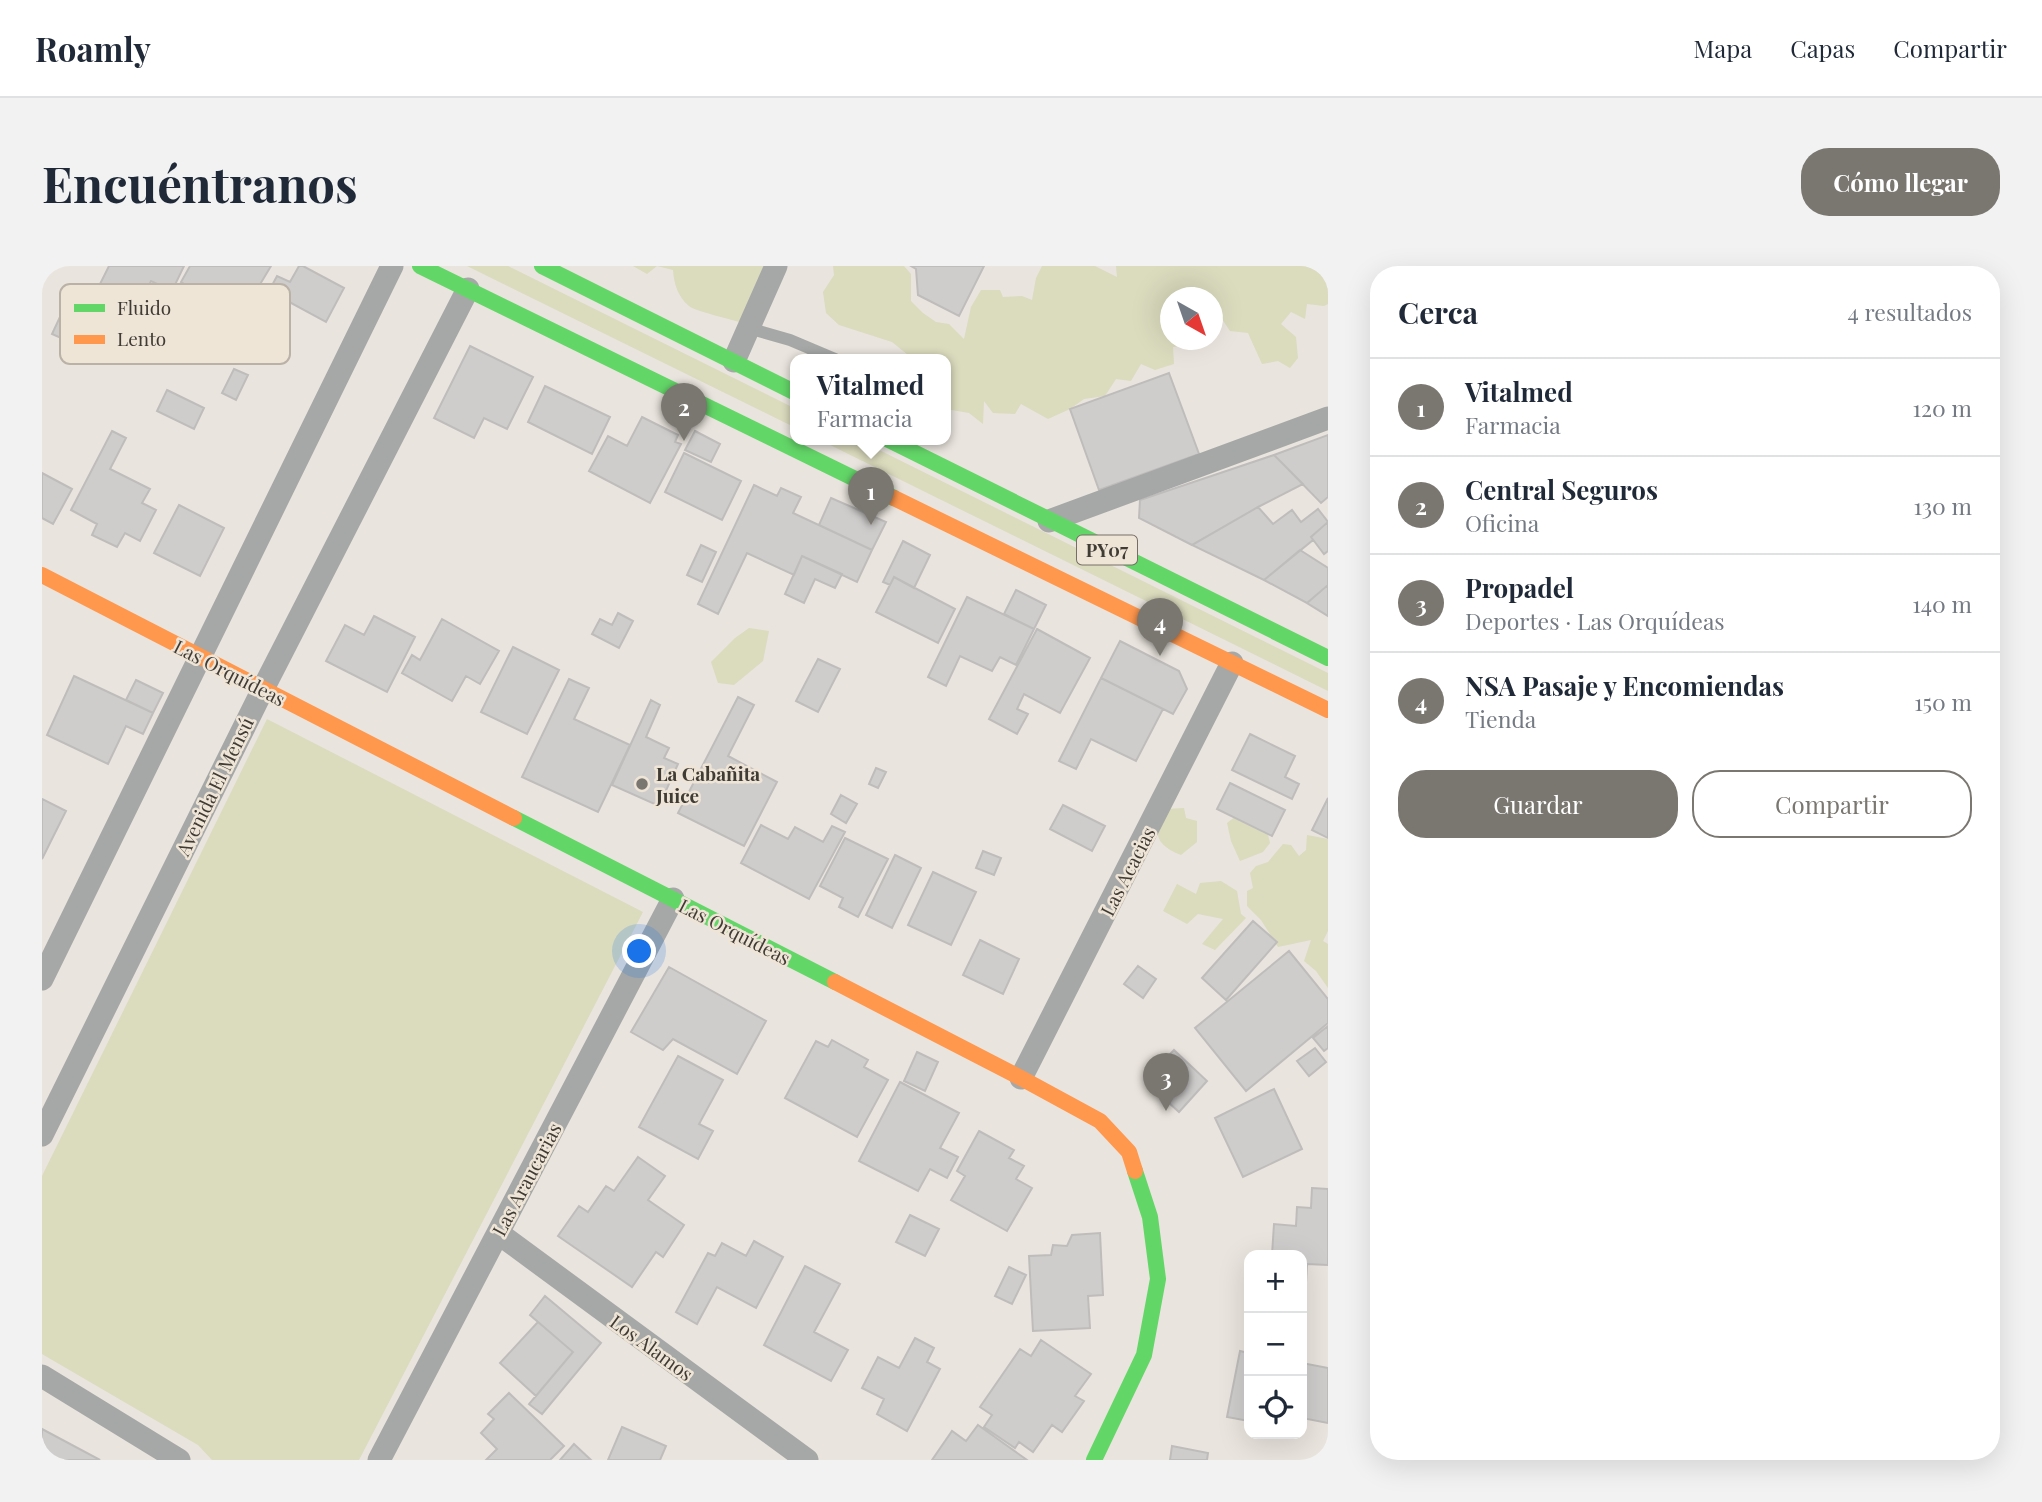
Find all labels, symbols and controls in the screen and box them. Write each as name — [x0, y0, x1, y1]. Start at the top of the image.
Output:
text: Roamly — [35, 26, 151, 70]
text: Mapa — [1694, 32, 1752, 64]
text: Capas — [1790, 32, 1855, 64]
text: Compartir — [1893, 32, 2007, 64]
button: Cómo llegar — [1801, 148, 2000, 216]
text: Encuéntranos — [42, 150, 358, 215]
legend — [60, 284, 290, 364]
north arrow — [1160, 287, 1223, 350]
text: Cerca — [1398, 292, 1478, 332]
text: Fluido — [117, 294, 171, 320]
text: 4 resultados — [1847, 296, 1972, 327]
text: Lento — [117, 325, 166, 351]
popup — [790, 354, 951, 445]
text: Vitalmed — [817, 367, 924, 402]
text: Vitalmed — [1465, 374, 1573, 409]
pin: 2 — [661, 383, 707, 441]
text: 1 — [1417, 392, 1425, 423]
text: 120 m — [1913, 392, 1972, 423]
text: Farmacia — [817, 402, 912, 433]
text: Farmacia — [1465, 409, 1561, 440]
pin: 1 — [848, 467, 894, 525]
text: Central Seguros — [1465, 472, 1658, 507]
text: 2 — [1415, 490, 1427, 521]
text: 130 m — [1914, 490, 1972, 521]
text: Oficina — [1465, 507, 1539, 538]
road number: PY07 — [1077, 536, 1137, 564]
text: Propadel — [1465, 570, 1574, 605]
text: 3 — [1415, 588, 1427, 619]
text: 140 m — [1912, 588, 1972, 619]
pin: 4 — [1137, 598, 1183, 656]
text: Deportes · Las Orquídeas — [1465, 605, 1725, 636]
street label: Las Orquídeas — [170, 633, 290, 711]
text: NSA Pasaje y Encomiendas — [1465, 668, 1784, 703]
text: 4 — [1415, 686, 1427, 717]
text: 150 m — [1914, 686, 1972, 717]
text: Tienda — [1465, 703, 1536, 734]
street label: Avenida El Mensú — [169, 712, 259, 860]
place label: La Cabañita Juice — [655, 760, 760, 808]
button: Guardar — [1398, 770, 1678, 838]
button: Compartir — [1692, 770, 1972, 838]
marker: La Cabañita Juice — [634, 776, 650, 792]
street label: Las Acacias — [1093, 822, 1161, 920]
street label: Las Orquídeas — [675, 892, 795, 970]
your location — [622, 934, 656, 968]
pin: 3 — [1143, 1053, 1189, 1111]
street label: Las Araucarias — [485, 1118, 567, 1240]
map controls — [1244, 1250, 1307, 1439]
button: + — [1244, 1250, 1307, 1313]
street label: Los Alamos — [605, 1308, 699, 1386]
button: − — [1244, 1313, 1307, 1376]
button: locate — [1244, 1376, 1307, 1439]

